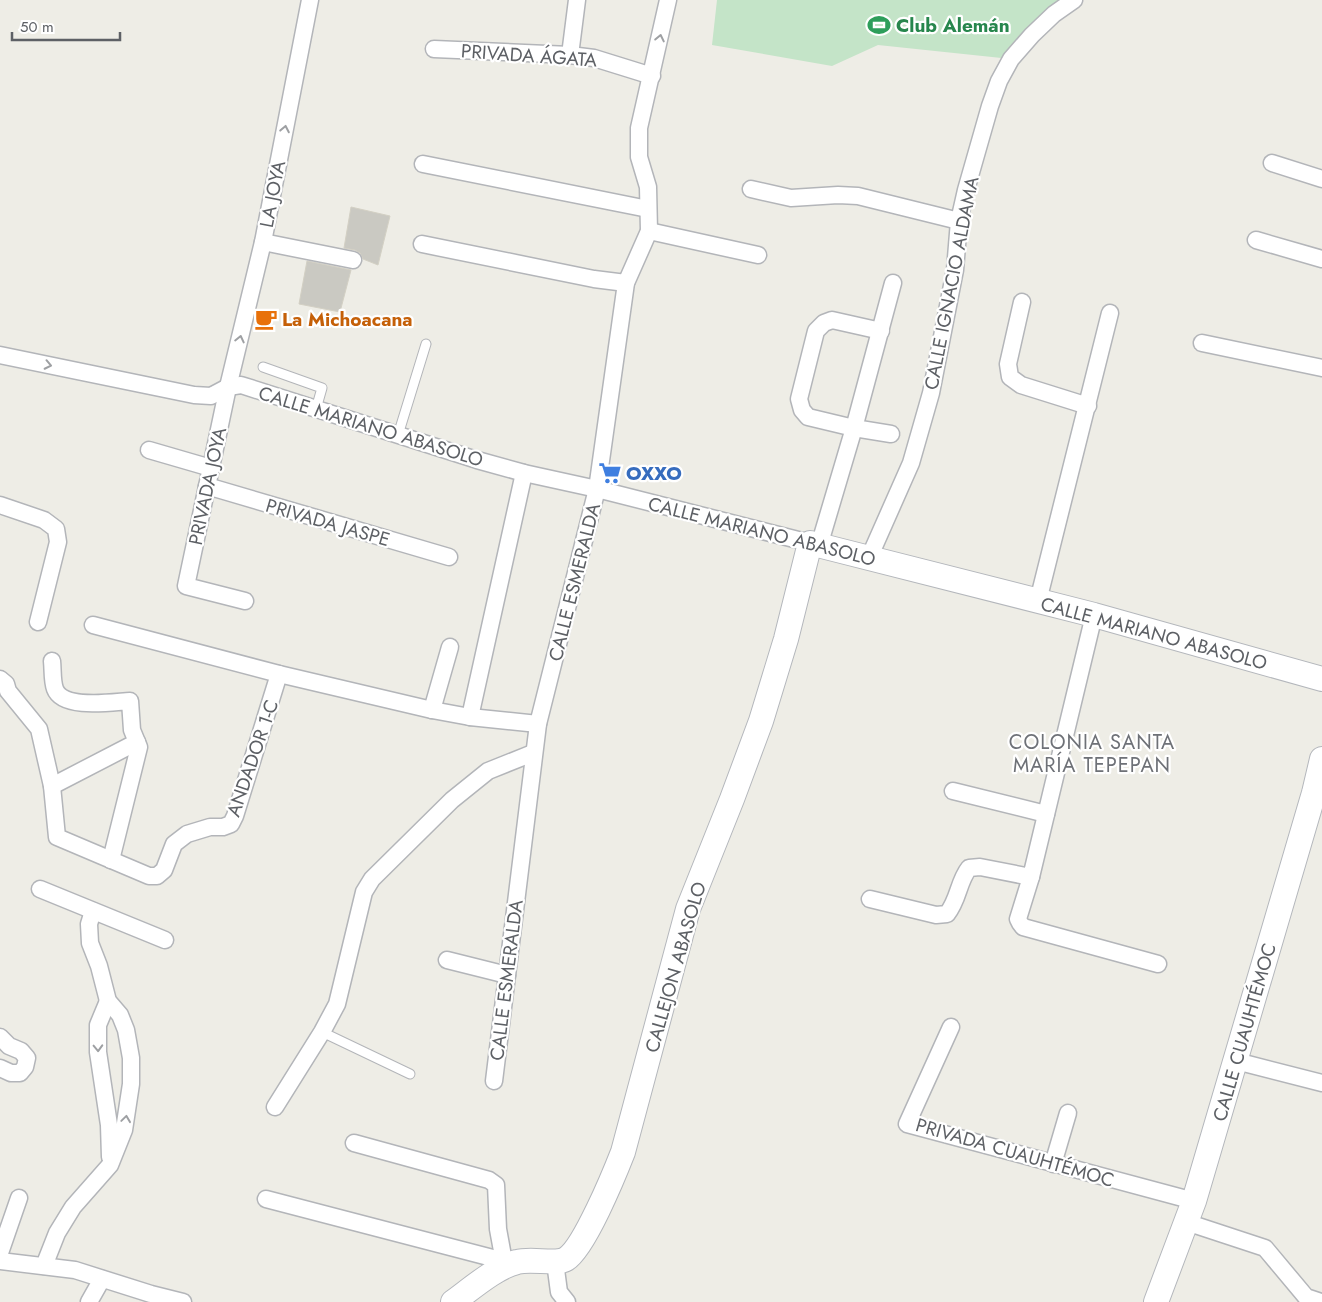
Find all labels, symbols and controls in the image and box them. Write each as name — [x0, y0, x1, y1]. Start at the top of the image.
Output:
scale bar — [12, 10, 120, 42]
sports icon: Club Alemán — [866, 12, 892, 38]
place label: Club Alemán — [896, 12, 1010, 39]
text: 50 m — [20, 16, 54, 38]
one-way arrow — [654, 34, 665, 42]
street label: PRIVADA ÁGATA — [460, 37, 598, 74]
one-way arrow — [279, 125, 289, 134]
street label: LA JOYA — [253, 158, 292, 230]
street label: CALLE IGNACIO ALDAMA — [918, 174, 986, 392]
cafe icon: La Michoacana — [253, 306, 279, 332]
place label: La Michoacana — [282, 306, 413, 333]
one-way arrow — [234, 335, 245, 344]
one-way arrow — [43, 359, 52, 370]
street label: CALLE MARIANO ABASOLO — [255, 379, 486, 474]
street label: PRIVADA JOYA — [182, 424, 233, 547]
supermarket icon: OXXO — [597, 460, 623, 486]
place label: OXXO — [626, 460, 682, 487]
street label: CALLE MARIANO ABASOLO — [645, 490, 878, 573]
street label: PRIVADA JASPE — [263, 492, 393, 553]
street label: CALLE ESMERALDA — [542, 500, 607, 664]
street label: CALLE MARIANO ABASOLO — [1038, 590, 1270, 677]
street label: ANDADOR 1-C — [220, 696, 285, 820]
district label: COLONIA SANTA MARÍA TEPEPAN — [1009, 728, 1175, 780]
street label: CALLEJON ABASOLO — [638, 879, 713, 1056]
street label: CALLE ESMERALDA — [483, 898, 530, 1062]
street label: CALLE CUAUHTÉMOC — [1206, 940, 1283, 1124]
one-way arrow — [93, 1045, 104, 1053]
street label: PRIVADA CUAUHTÉMOC — [913, 1111, 1117, 1194]
one-way arrow — [120, 1115, 130, 1123]

